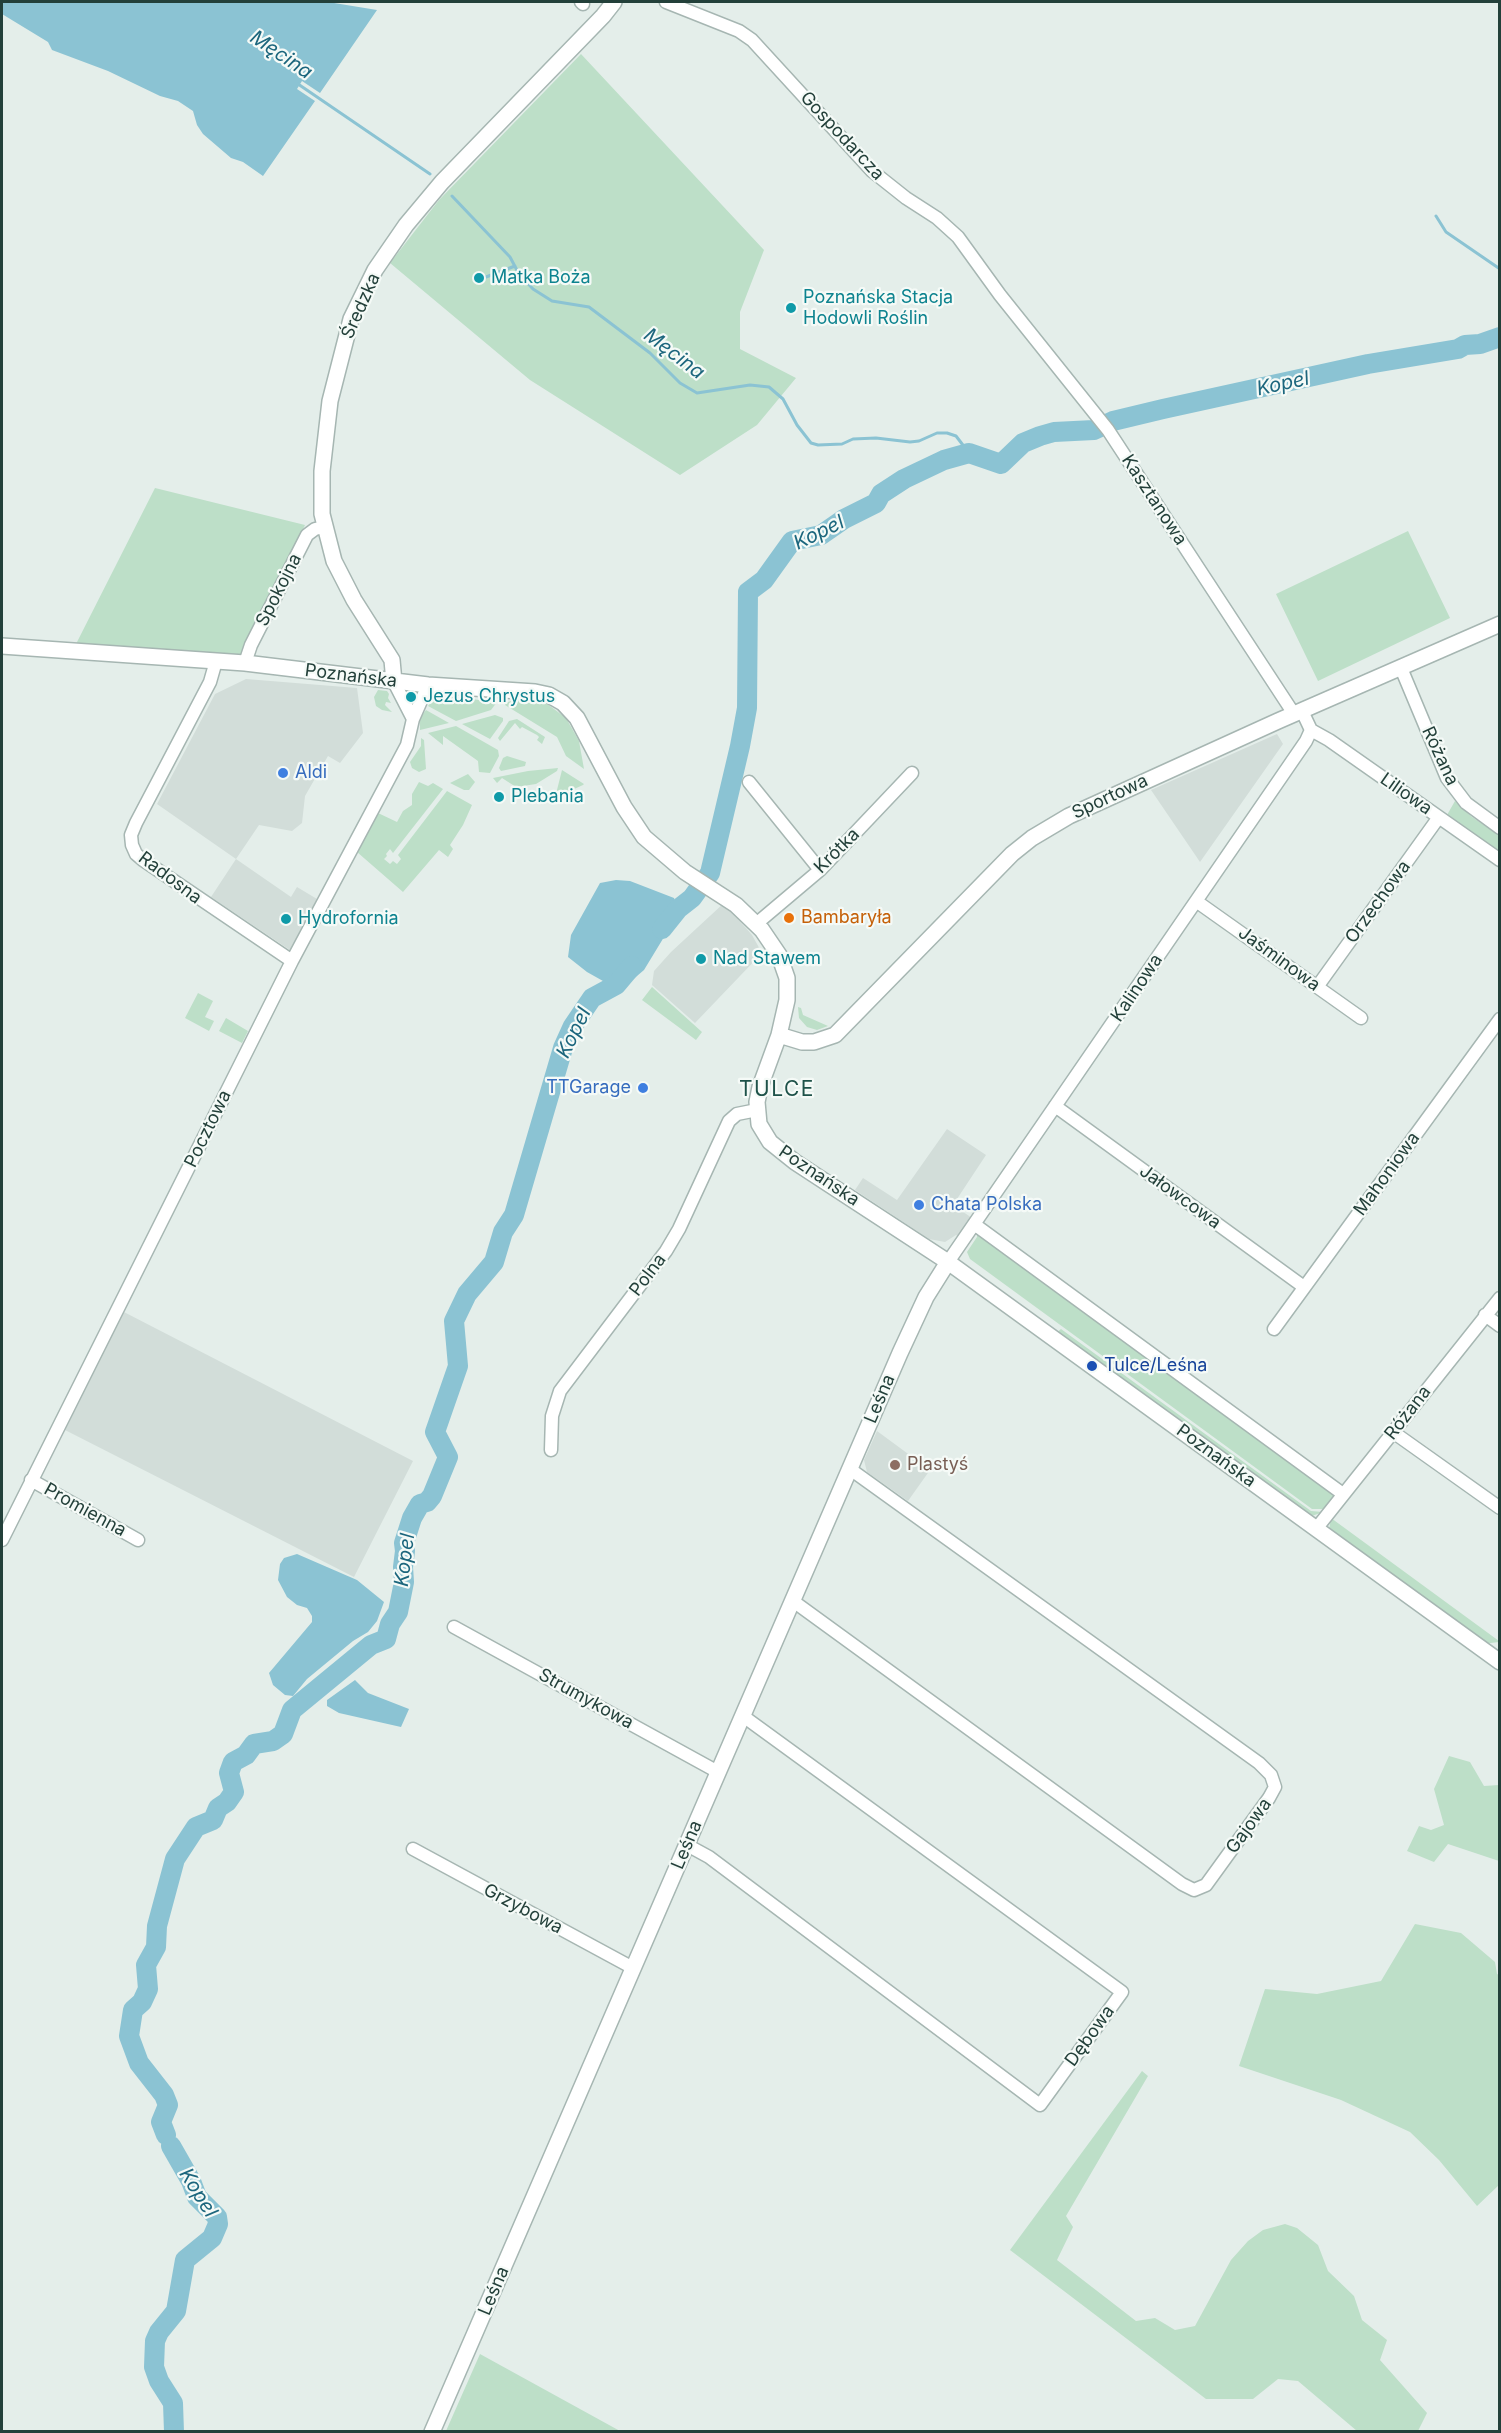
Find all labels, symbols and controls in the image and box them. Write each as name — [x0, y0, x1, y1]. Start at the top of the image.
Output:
water label: Męcina — [245, 25, 317, 85]
street label: Gospodarcza — [795, 87, 889, 185]
place label: Matka Boża — [491, 267, 591, 289]
street label: Średzka — [337, 270, 385, 342]
marker: Matka Boża — [472, 271, 486, 285]
place label: Poznańska Stacja Hodowli Roślin — [803, 287, 953, 330]
marker: Poznańska Stacja Hodowli Roślin — [784, 301, 798, 315]
water label: Męcina — [639, 323, 709, 385]
water label: Kopel — [1254, 367, 1312, 401]
street label: Kasztanowa — [1117, 451, 1191, 549]
water label: Kopel — [790, 511, 848, 555]
street label: Spokojna — [252, 550, 306, 630]
street label: Poznańska — [304, 660, 398, 692]
place label: Jezus Chrystus — [423, 686, 555, 708]
marker: Jezus Chrystus — [404, 690, 418, 704]
street label: Różana — [1417, 723, 1463, 789]
place label: Aldi — [295, 762, 327, 784]
marker: Aldi — [276, 766, 290, 780]
street label: Liliowa — [1376, 768, 1436, 820]
street label: Sportowa — [1069, 770, 1151, 824]
place label: Plebania — [511, 786, 584, 808]
marker: Plebania — [492, 790, 506, 804]
street label: Krótka — [810, 824, 864, 878]
street label: Radosna — [134, 847, 206, 909]
street label: Orzechowa — [1341, 856, 1415, 948]
place label: Bambaryła — [801, 907, 892, 929]
place label: Hydrofornia — [298, 908, 399, 930]
marker: Bambaryła — [782, 911, 796, 925]
marker: Hydrofornia — [279, 912, 293, 926]
street label: Jaśminowa — [1234, 922, 1324, 996]
place label: Nad Stawem — [713, 948, 821, 970]
street label: Kalinowa — [1107, 950, 1167, 1026]
marker: Nad Stawem — [694, 952, 708, 966]
water label: Kopel — [552, 1004, 596, 1062]
place label: TTGarage — [546, 1077, 631, 1099]
district label: TULCE — [739, 1077, 815, 1103]
marker: TTGarage — [636, 1081, 650, 1095]
street label: Pocztowa — [180, 1087, 236, 1171]
street label: Mahoniowa — [1349, 1128, 1425, 1220]
street label: Poznańska — [775, 1141, 863, 1211]
street label: Jałowcowa — [1135, 1160, 1225, 1234]
place label: Chata Polska — [931, 1194, 1042, 1216]
marker: Chata Polska — [912, 1198, 926, 1212]
street label: Polna — [625, 1250, 671, 1300]
place label: Tulce/Leśna — [1104, 1355, 1207, 1377]
marker: Tulce/Leśna — [1085, 1359, 1099, 1373]
street label: Leśna — [860, 1371, 900, 1427]
street label: Różana — [1380, 1382, 1436, 1444]
street label: Poznańska — [1172, 1420, 1260, 1492]
place label: Plastyś — [907, 1454, 968, 1476]
marker: Plastyś — [888, 1458, 902, 1472]
street label: Promienna — [40, 1479, 130, 1541]
water label: Kopel — [390, 1532, 420, 1588]
street label: Strumykowa — [535, 1664, 637, 1734]
street label: Gajowa — [1222, 1794, 1276, 1858]
street label: Leśna — [667, 1817, 707, 1873]
street label: Grzybowa — [480, 1879, 566, 1939]
street label: Dębowa — [1061, 2001, 1119, 2071]
water label: Kopel — [174, 2164, 222, 2222]
street label: Leśna — [474, 2263, 514, 2319]

